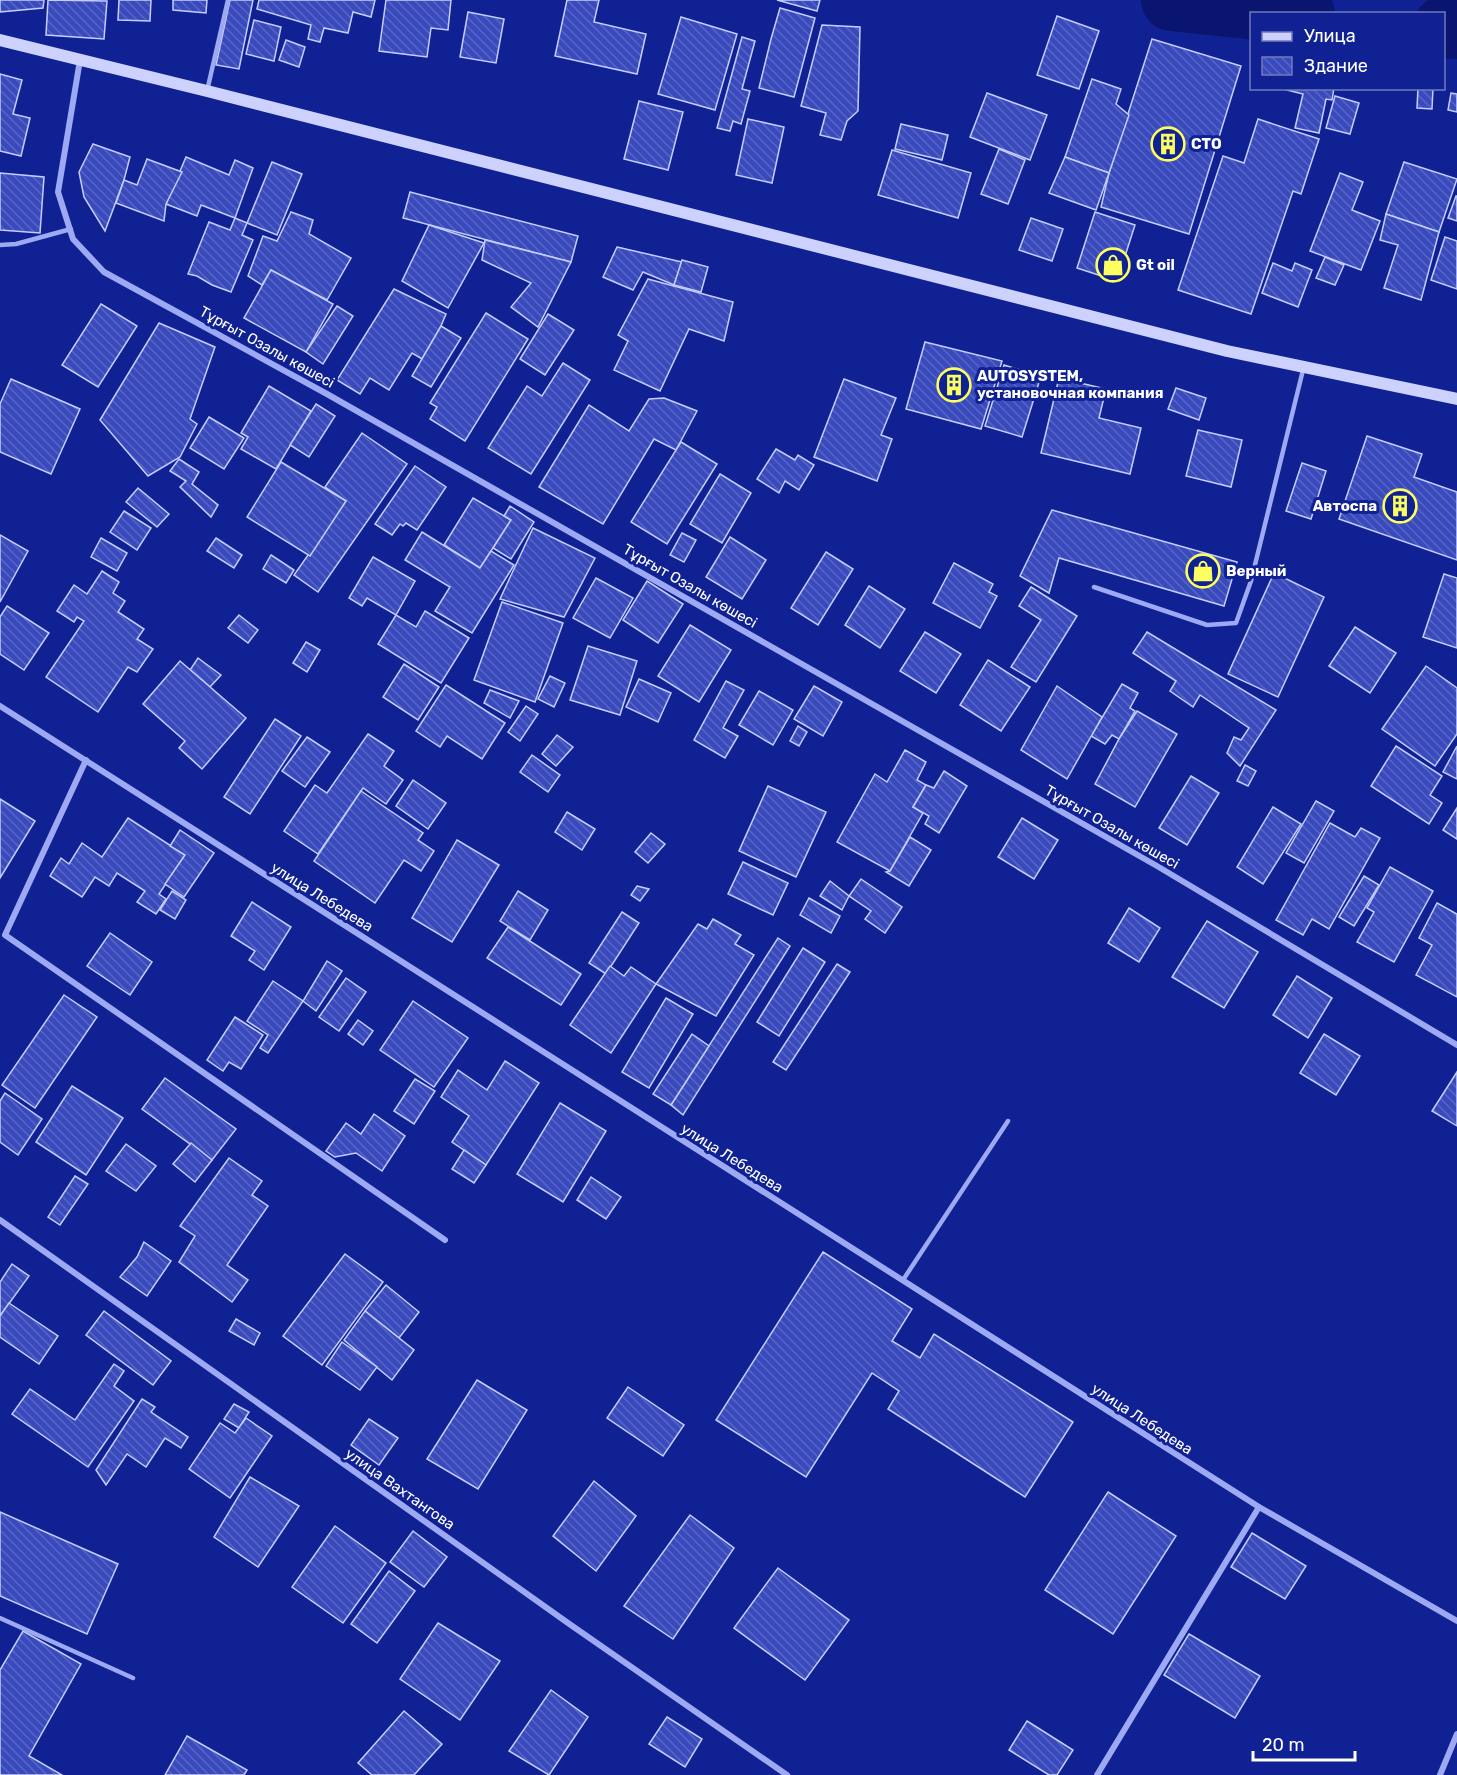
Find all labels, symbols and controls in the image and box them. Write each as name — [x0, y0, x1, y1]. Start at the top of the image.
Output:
legend — [1250, 12, 1445, 90]
text: Улица — [1304, 25, 1356, 47]
text: Здание — [1304, 55, 1368, 77]
building icon: СТО — [1150, 126, 1186, 162]
place label: СТО — [1191, 135, 1222, 153]
shop icon: Gt oil — [1095, 247, 1131, 283]
place label: Gt oil — [1136, 256, 1175, 274]
street label: Тұрғыт Озалы көшесі — [196, 302, 338, 392]
building icon: AUTOSYSTEM, установочная компания — [936, 367, 972, 403]
place label: AUTOSYSTEM, установочная компания — [977, 367, 1164, 402]
building icon: Автоспа — [1382, 488, 1418, 524]
place label: Автоспа — [1313, 497, 1377, 515]
street label: Тұрғыт Озалы көшесі — [620, 540, 760, 632]
shop icon: Верный — [1185, 553, 1221, 589]
place label: Верный — [1226, 562, 1286, 580]
street label: Тұрғыт Озалы көшесі — [1042, 781, 1182, 873]
street label: улица Лебедева — [268, 858, 376, 936]
street label: улица Лебедева — [678, 1119, 786, 1197]
street label: улица Лебедева — [1088, 1380, 1196, 1458]
street label: улица Вахтангова — [342, 1444, 458, 1534]
scale bar — [1253, 1724, 1355, 1762]
text: 20 m — [1262, 1734, 1304, 1756]

